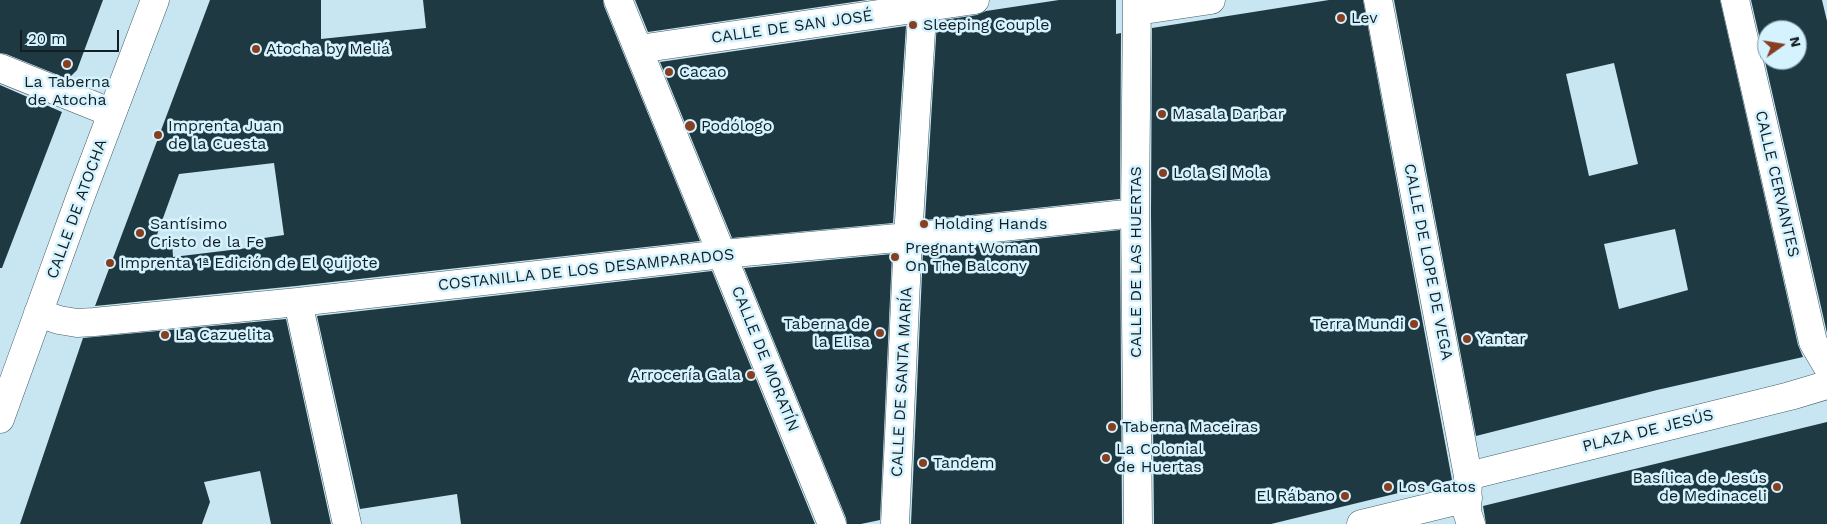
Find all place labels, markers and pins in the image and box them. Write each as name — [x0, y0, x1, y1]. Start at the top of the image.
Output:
place label: Lev — [1351, 8, 1378, 28]
marker: Lev — [1335, 12, 1347, 24]
place label: Sleeping Couple — [923, 15, 1049, 35]
marker: Sleeping Couple — [907, 19, 919, 31]
place label: Atocha by Meliá — [266, 39, 390, 59]
marker: Atocha by Meliá — [250, 43, 262, 55]
marker: La Taberna de Atocha — [61, 58, 73, 70]
place label: Cacao — [679, 62, 727, 82]
marker: Cacao — [663, 66, 675, 78]
place label: La Taberna de Atocha — [24, 72, 110, 110]
place label: Masala Darbar — [1172, 104, 1284, 124]
marker: Masala Darbar — [1156, 108, 1168, 120]
place label: Imprenta Juan de la Cuesta — [168, 116, 282, 154]
place label: Podólogo — [701, 116, 772, 136]
marker: Podólogo — [683, 119, 697, 133]
marker: Imprenta Juan de la Cuesta — [152, 129, 164, 141]
place label: Lola Si Mola — [1173, 163, 1268, 183]
marker: Lola Si Mola — [1157, 167, 1169, 179]
place label: Santísimo Cristo de la Fe — [150, 214, 264, 252]
place label: Holding Hands — [934, 214, 1047, 234]
marker: Holding Hands — [918, 218, 930, 230]
marker: Santísimo Cristo de la Fe — [134, 227, 146, 239]
place label: Pregnant Woman On The Balcony — [905, 238, 1038, 276]
marker: Pregnant Woman On The Balcony — [889, 251, 901, 263]
place label: Imprenta 1ª Edición de El Quijote — [120, 253, 378, 273]
marker: Imprenta 1ª Edición de El Quijote — [104, 257, 116, 269]
place label: Taberna de la Elisa — [783, 314, 870, 352]
place label: Terra Mundi — [1312, 314, 1404, 334]
marker: Terra Mundi — [1408, 318, 1420, 330]
place label: La Cazuelita — [175, 325, 272, 345]
marker: Taberna de la Elisa — [874, 327, 886, 339]
marker: La Cazuelita — [159, 329, 171, 341]
place label: Yantar — [1477, 329, 1526, 349]
marker: Yantar — [1461, 333, 1473, 345]
place label: Arrocería Gala — [630, 365, 741, 385]
marker: Arrocería Gala — [745, 369, 757, 381]
place label: Taberna Maceiras — [1122, 417, 1258, 437]
marker: Taberna Maceiras — [1106, 421, 1118, 433]
place label: La Colonial de Huertas — [1116, 439, 1203, 477]
marker: La Colonial de Huertas — [1100, 452, 1112, 464]
place label: Tandem — [933, 453, 995, 473]
marker: Tandem — [917, 457, 929, 469]
place label: Basílica de Jesús de Medinaceli — [1633, 468, 1767, 506]
place label: Los Gatos — [1398, 477, 1476, 497]
marker: Los Gatos — [1382, 481, 1394, 493]
marker: Basílica de Jesús de Medinaceli — [1771, 481, 1783, 493]
place label: El Rábano — [1256, 486, 1335, 506]
marker: El Rábano — [1339, 490, 1351, 502]

